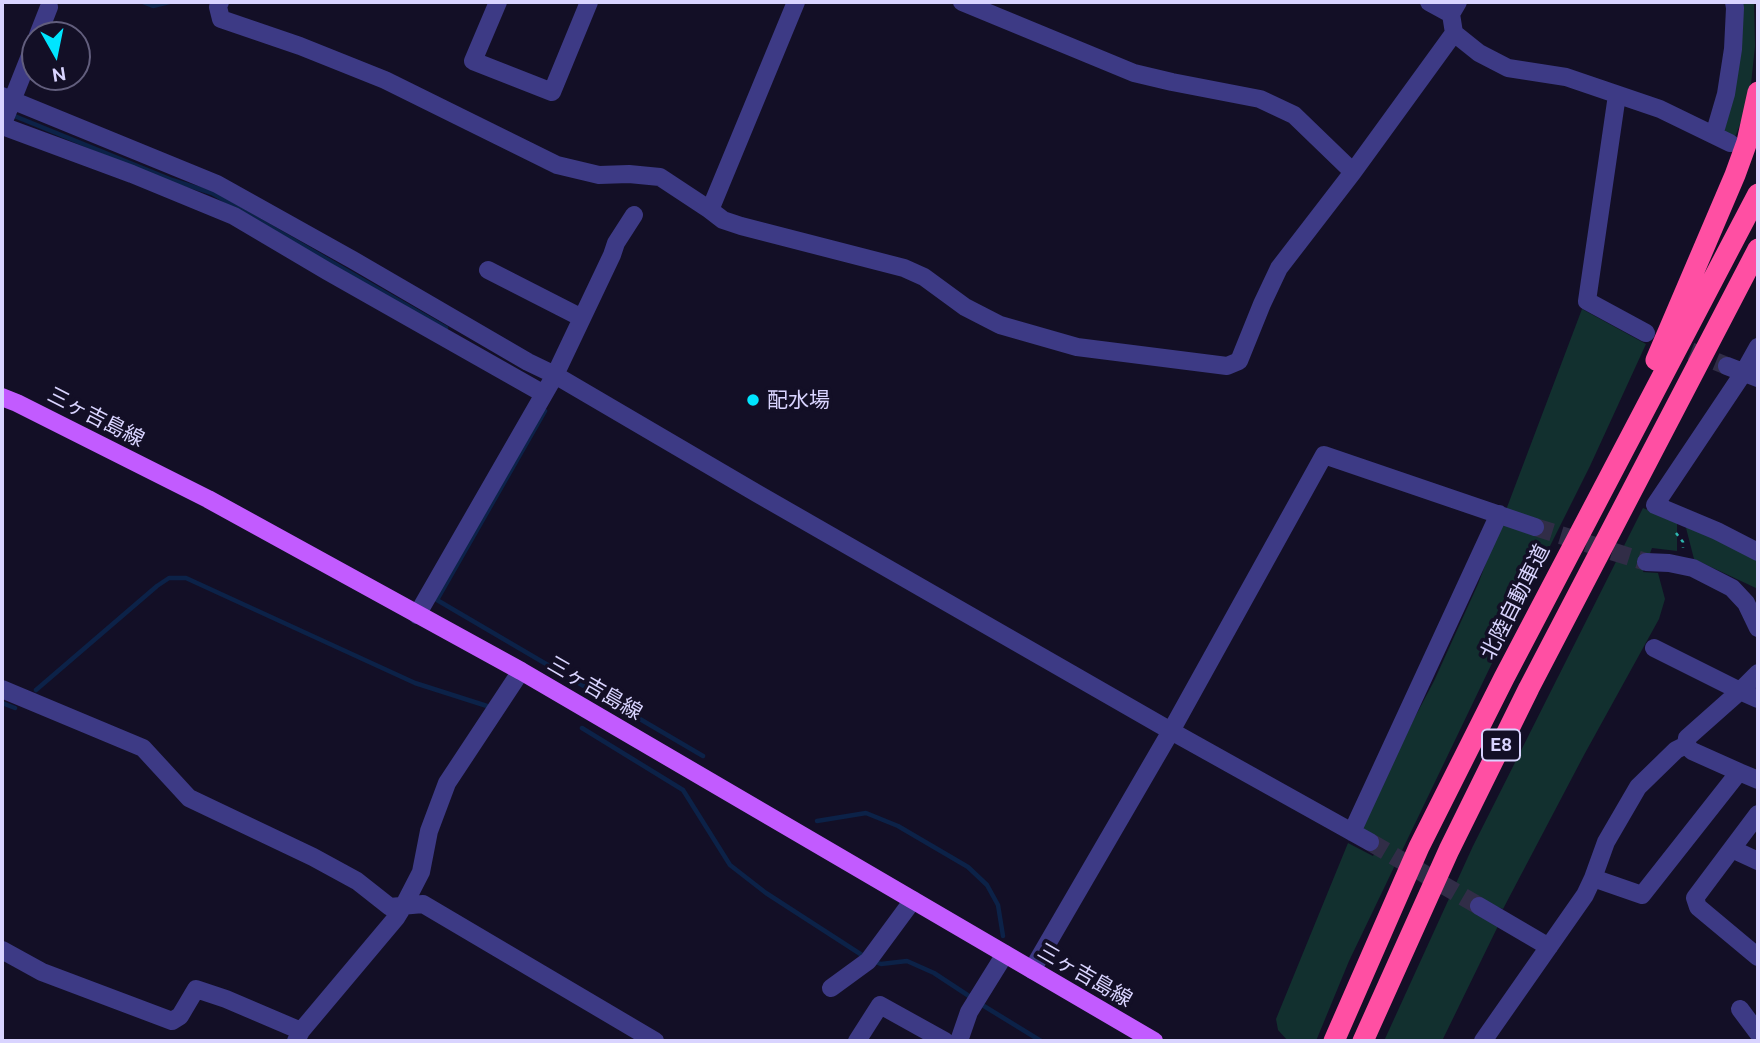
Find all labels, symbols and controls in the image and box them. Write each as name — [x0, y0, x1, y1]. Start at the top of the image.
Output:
north arrow — [21, 21, 91, 91]
text: N — [50, 63, 68, 87]
street label: 三ヶ吉島線 — [44, 382, 148, 452]
place label: 配水場 — [767, 387, 830, 413]
marker: 配水場 — [745, 392, 761, 408]
street label: 北陸自動車道 — [1475, 540, 1555, 664]
street label: 三ヶ吉島線 — [543, 651, 647, 725]
road number: E8 — [1482, 730, 1520, 760]
street label: 三ヶ吉島線 — [1033, 938, 1137, 1012]

